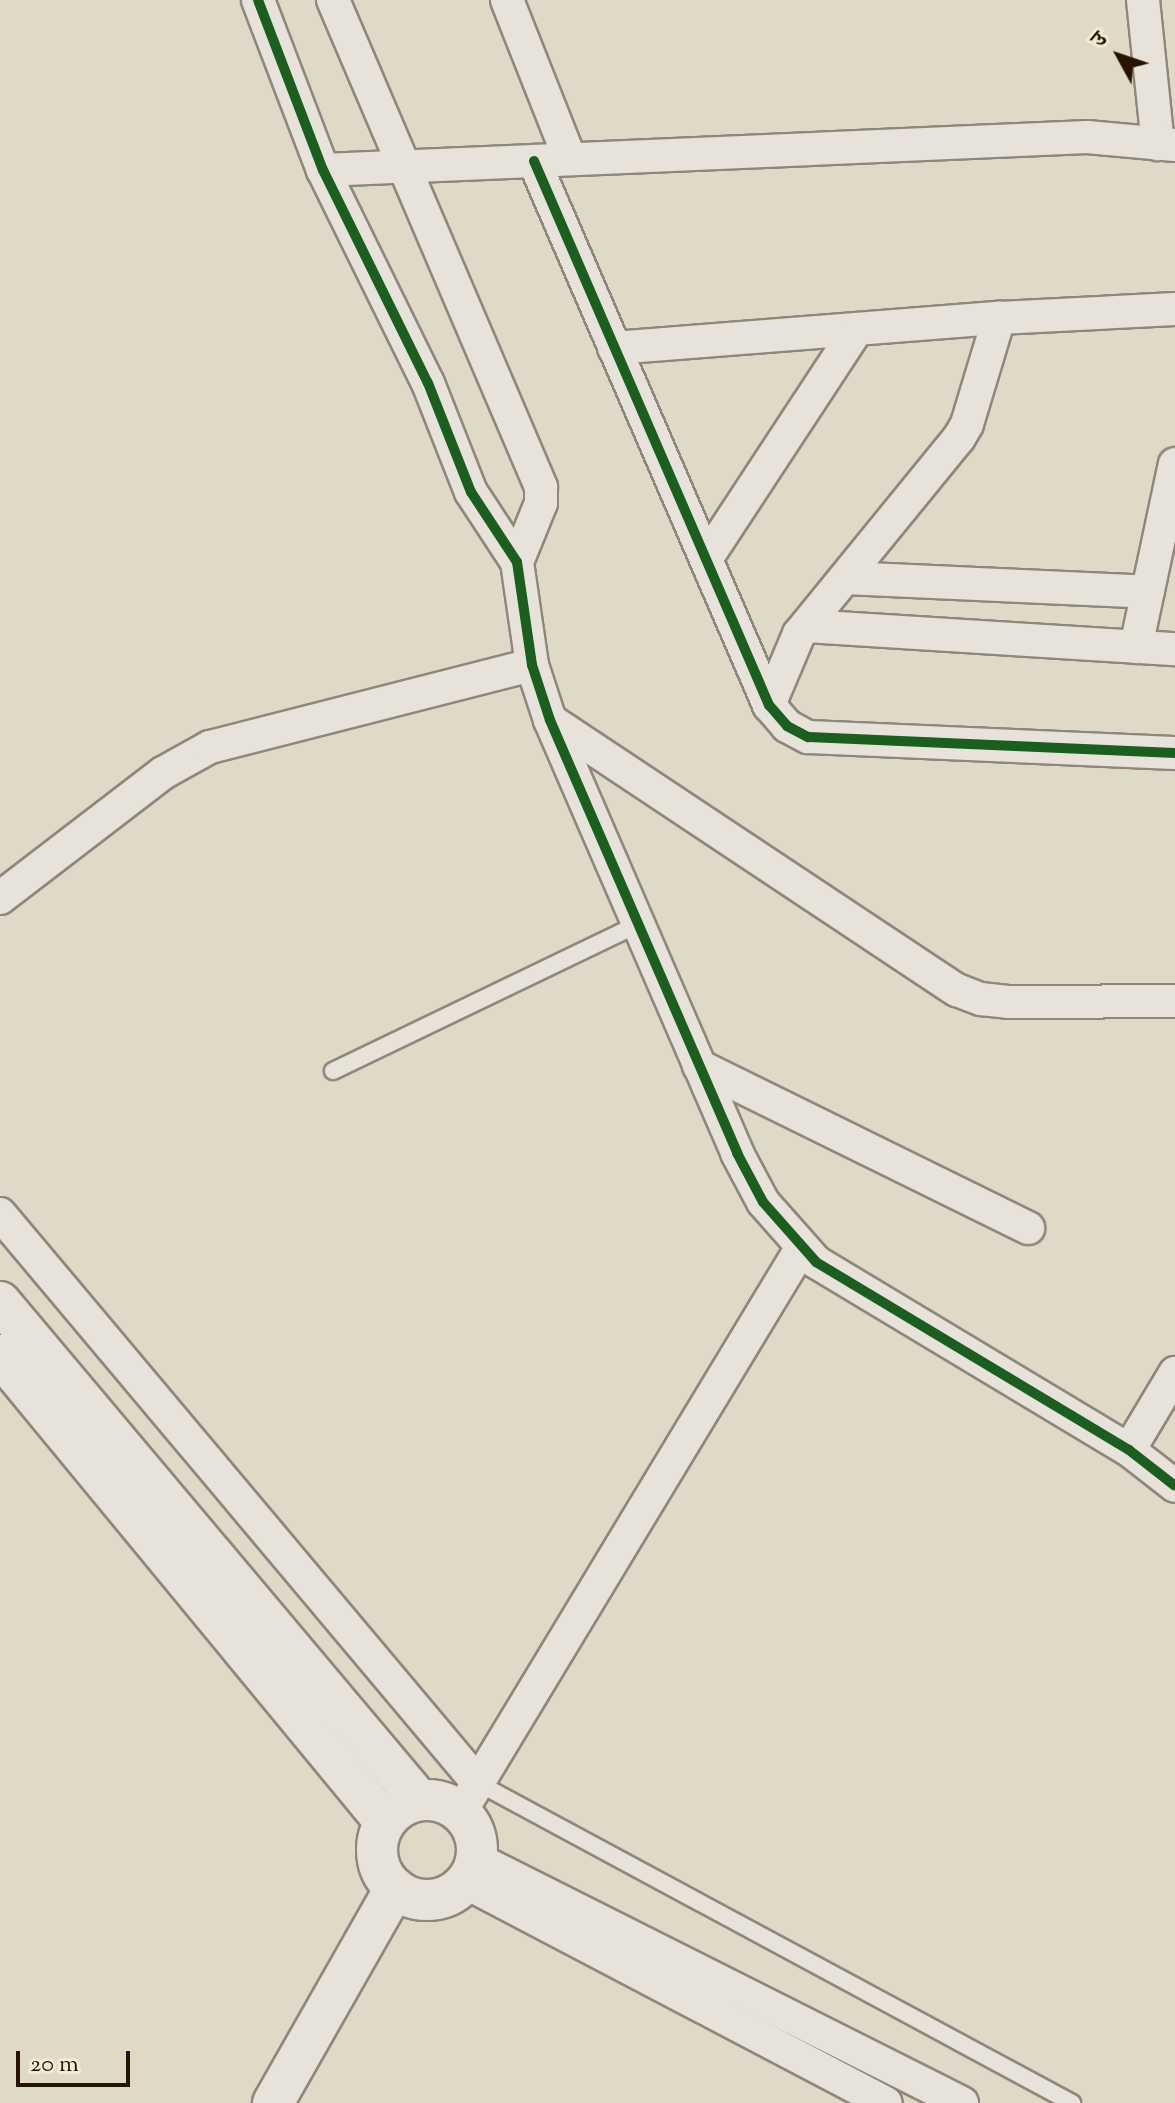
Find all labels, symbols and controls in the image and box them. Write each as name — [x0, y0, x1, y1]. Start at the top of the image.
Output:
north arrow — [1079, 16, 1159, 96]
text: उ — [1085, 26, 1116, 55]
scale bar — [20, 2035, 134, 2085]
text: 20 m — [30, 2048, 79, 2082]

